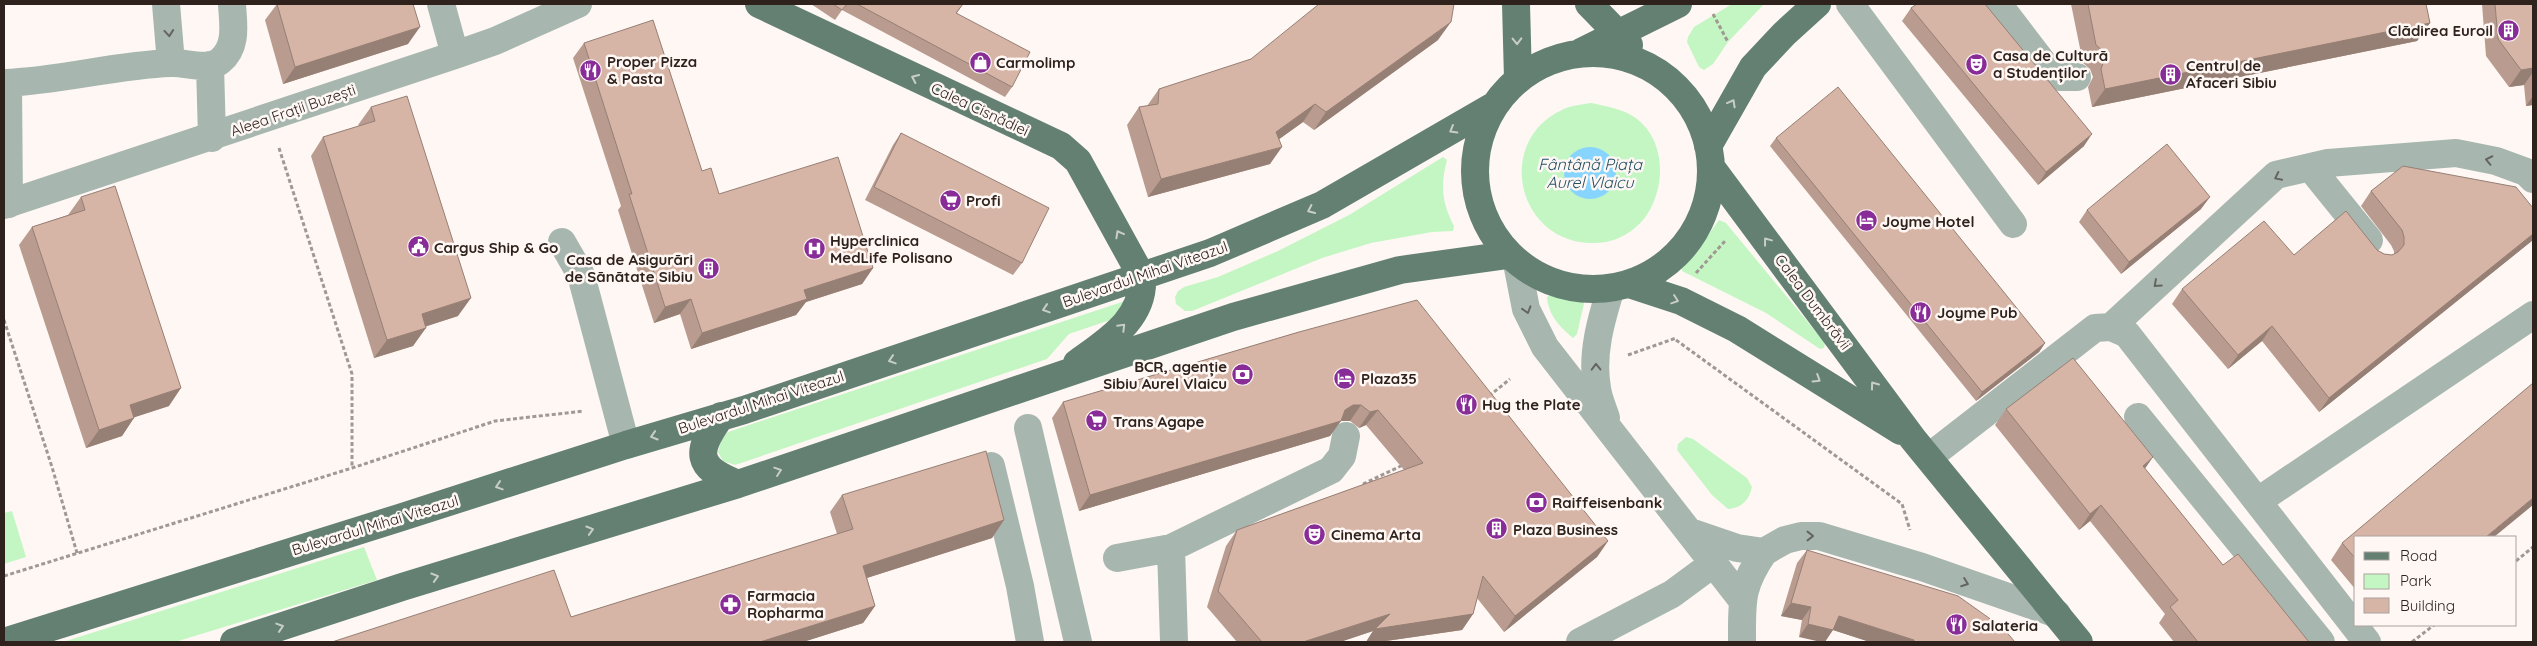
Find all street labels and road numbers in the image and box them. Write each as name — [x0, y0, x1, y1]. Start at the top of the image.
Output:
street label: Calea Cisnădiei — [928, 78, 1032, 140]
street label: Aleea Frații Buzești — [228, 80, 358, 140]
street label: Bulevardul Mihai Viteazul — [1060, 237, 1230, 311]
street label: Calea Dumbrăvii — [1771, 250, 1855, 354]
street label: Bulevardul Mihai Viteazul — [676, 366, 846, 438]
street label: Bulevardul Mihai Viteazul — [289, 491, 461, 559]

